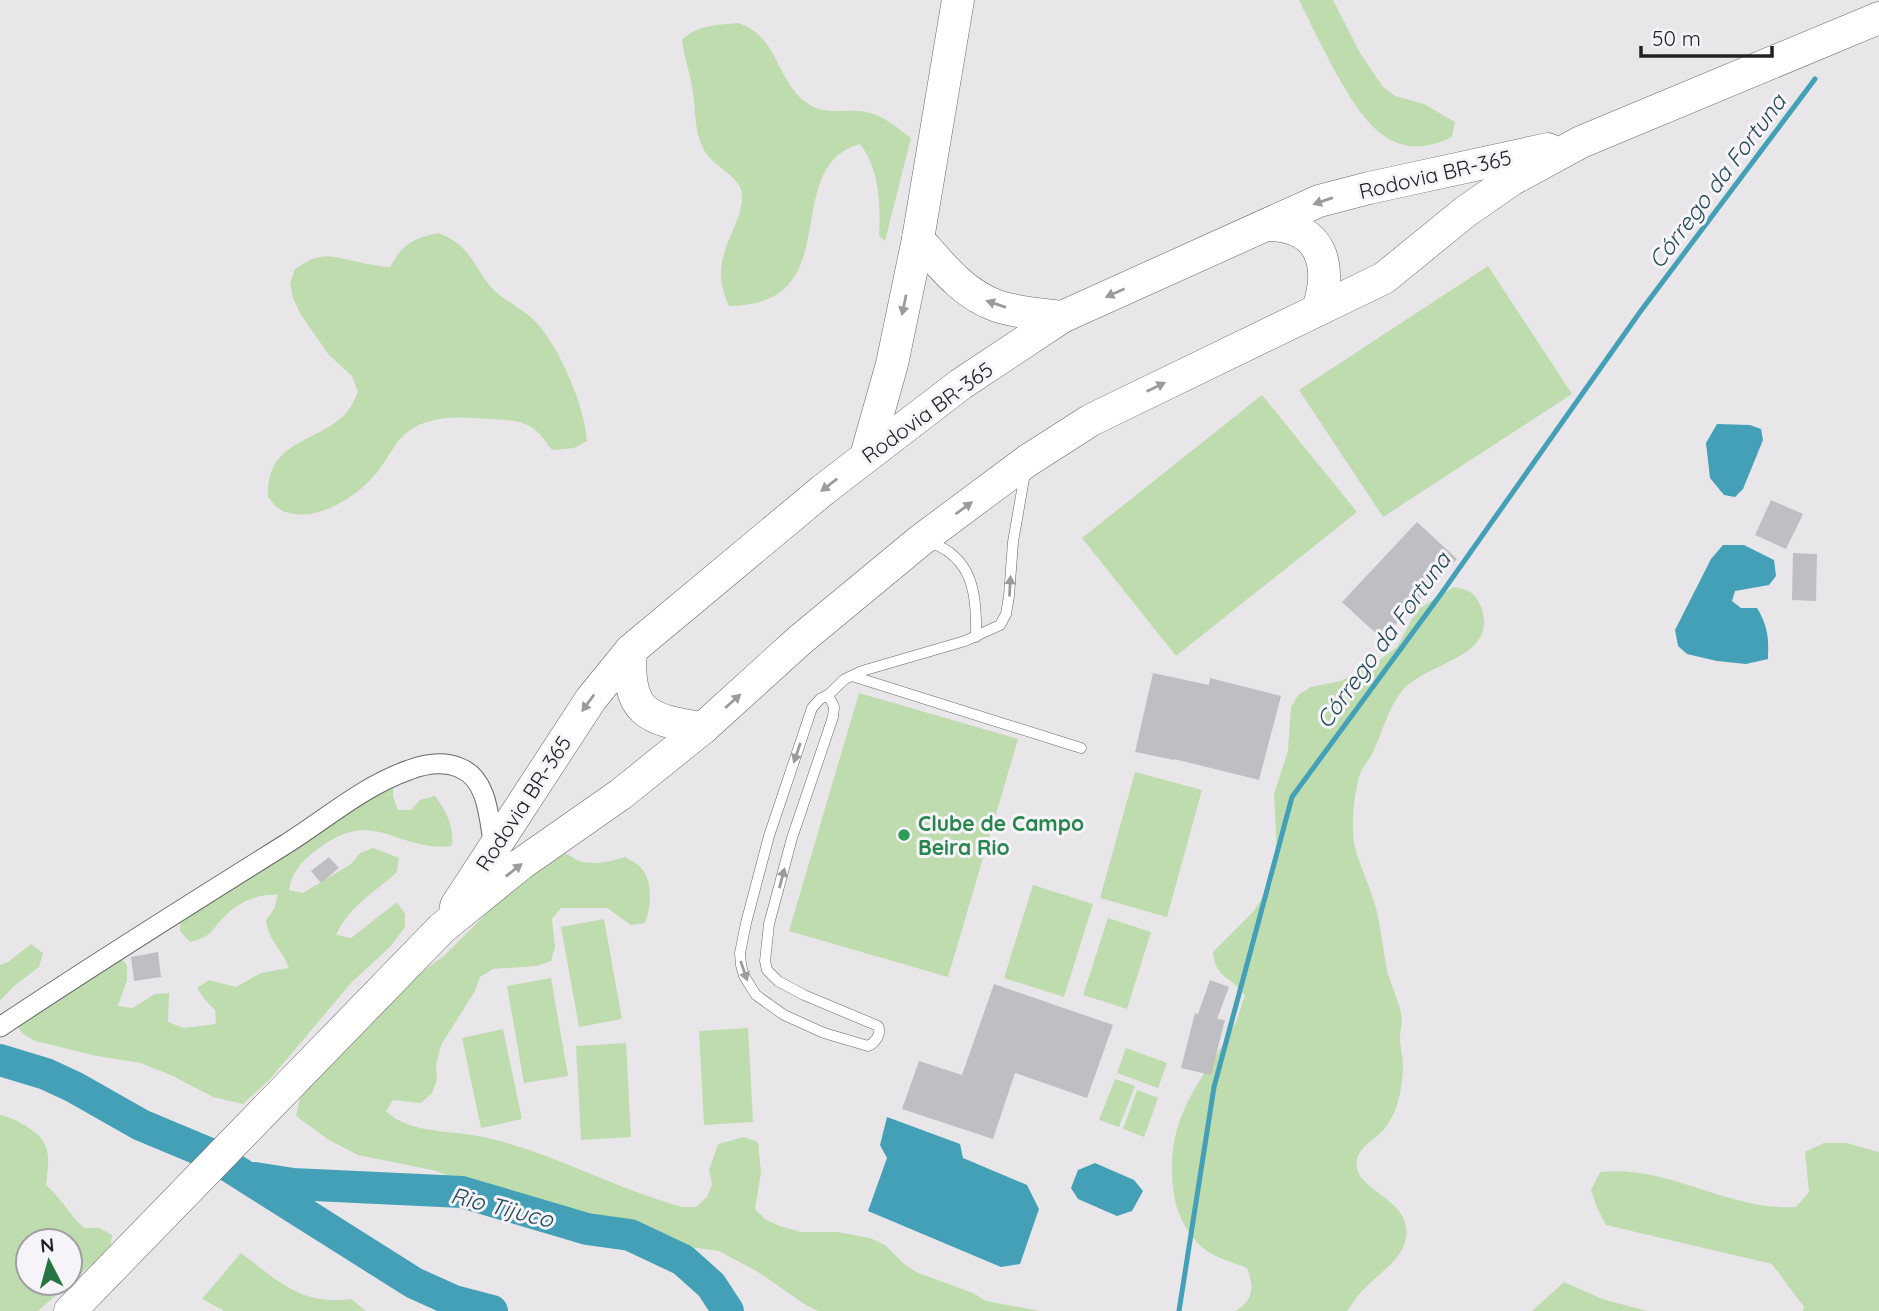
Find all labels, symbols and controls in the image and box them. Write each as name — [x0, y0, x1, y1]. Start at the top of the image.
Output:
scale bar — [1641, 14, 1772, 58]
text: 50 m — [1652, 25, 1701, 51]
water label: Córrego da Fortuna — [1642, 87, 1793, 274]
street label: Rodovia BR-365 — [1356, 144, 1514, 204]
one-way arrow — [1312, 196, 1333, 207]
one-way arrow — [1105, 287, 1125, 299]
one-way arrow — [899, 294, 910, 316]
one-way arrow — [985, 298, 1006, 309]
street label: Rodovia BR-365 — [856, 356, 998, 468]
one-way arrow — [1146, 381, 1166, 393]
one-way arrow — [820, 478, 838, 492]
one-way arrow — [955, 501, 973, 515]
water label: Córrego da Fortuna — [1309, 545, 1457, 734]
one-way arrow — [1004, 574, 1015, 596]
one-way arrow — [724, 693, 742, 709]
one-way arrow — [581, 694, 595, 712]
street label: Rodovia BR-365 — [470, 731, 576, 875]
one-way arrow — [791, 743, 802, 764]
place label: Clube de Campo Beira Rio — [918, 810, 1084, 860]
marker: Clube de Campo Beira Rio — [896, 827, 912, 843]
one-way arrow — [505, 862, 523, 877]
one-way arrow — [777, 867, 788, 889]
one-way arrow — [739, 961, 750, 982]
water label: Rio Tijuco — [448, 1180, 557, 1234]
north arrow — [14, 1227, 84, 1297]
text: N — [39, 1232, 55, 1258]

